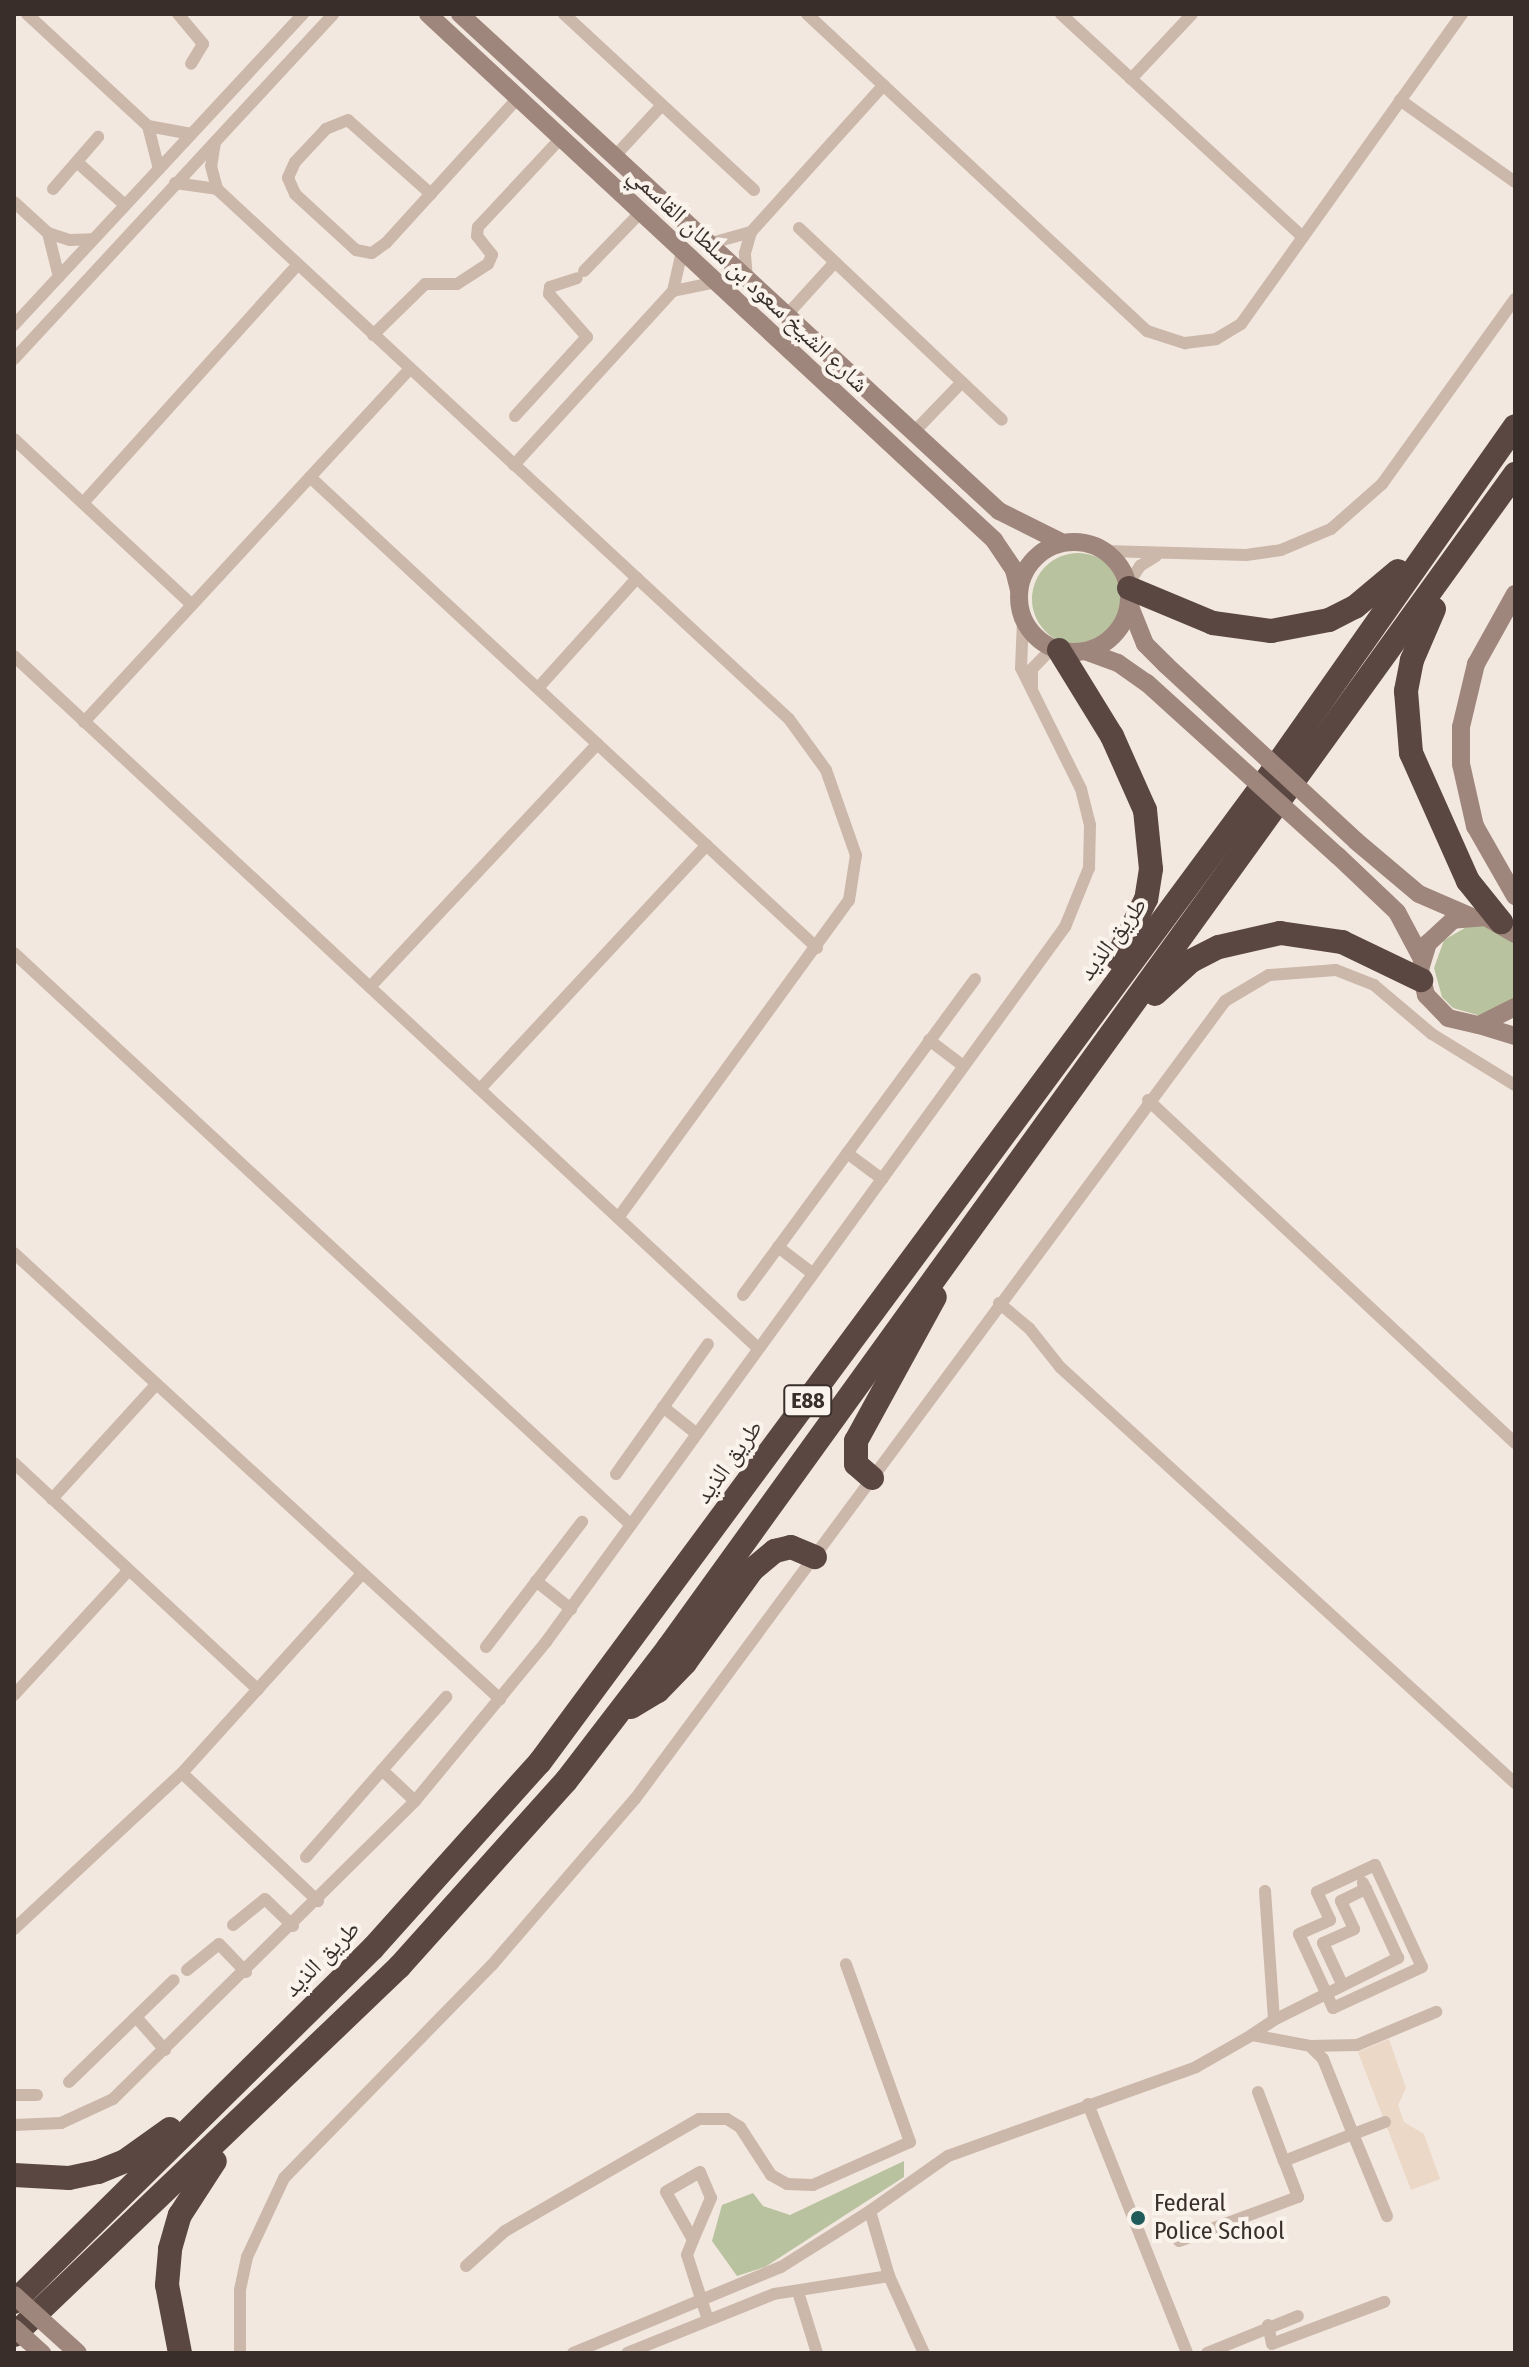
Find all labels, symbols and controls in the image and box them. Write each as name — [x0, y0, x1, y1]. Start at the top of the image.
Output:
street label: شارع الشيخ سعود بن سلطان القاسمي — [622, 161, 874, 399]
street label: طريق الذيد — [1072, 892, 1154, 986]
road number: E88 — [782, 1383, 834, 1419]
street label: طريق الذيد — [689, 1414, 769, 1510]
street label: طريق الذيد — [278, 1915, 366, 2003]
place label: Federal Police School — [1154, 2190, 1285, 2246]
marker: Federal Police School — [1129, 2209, 1147, 2227]

